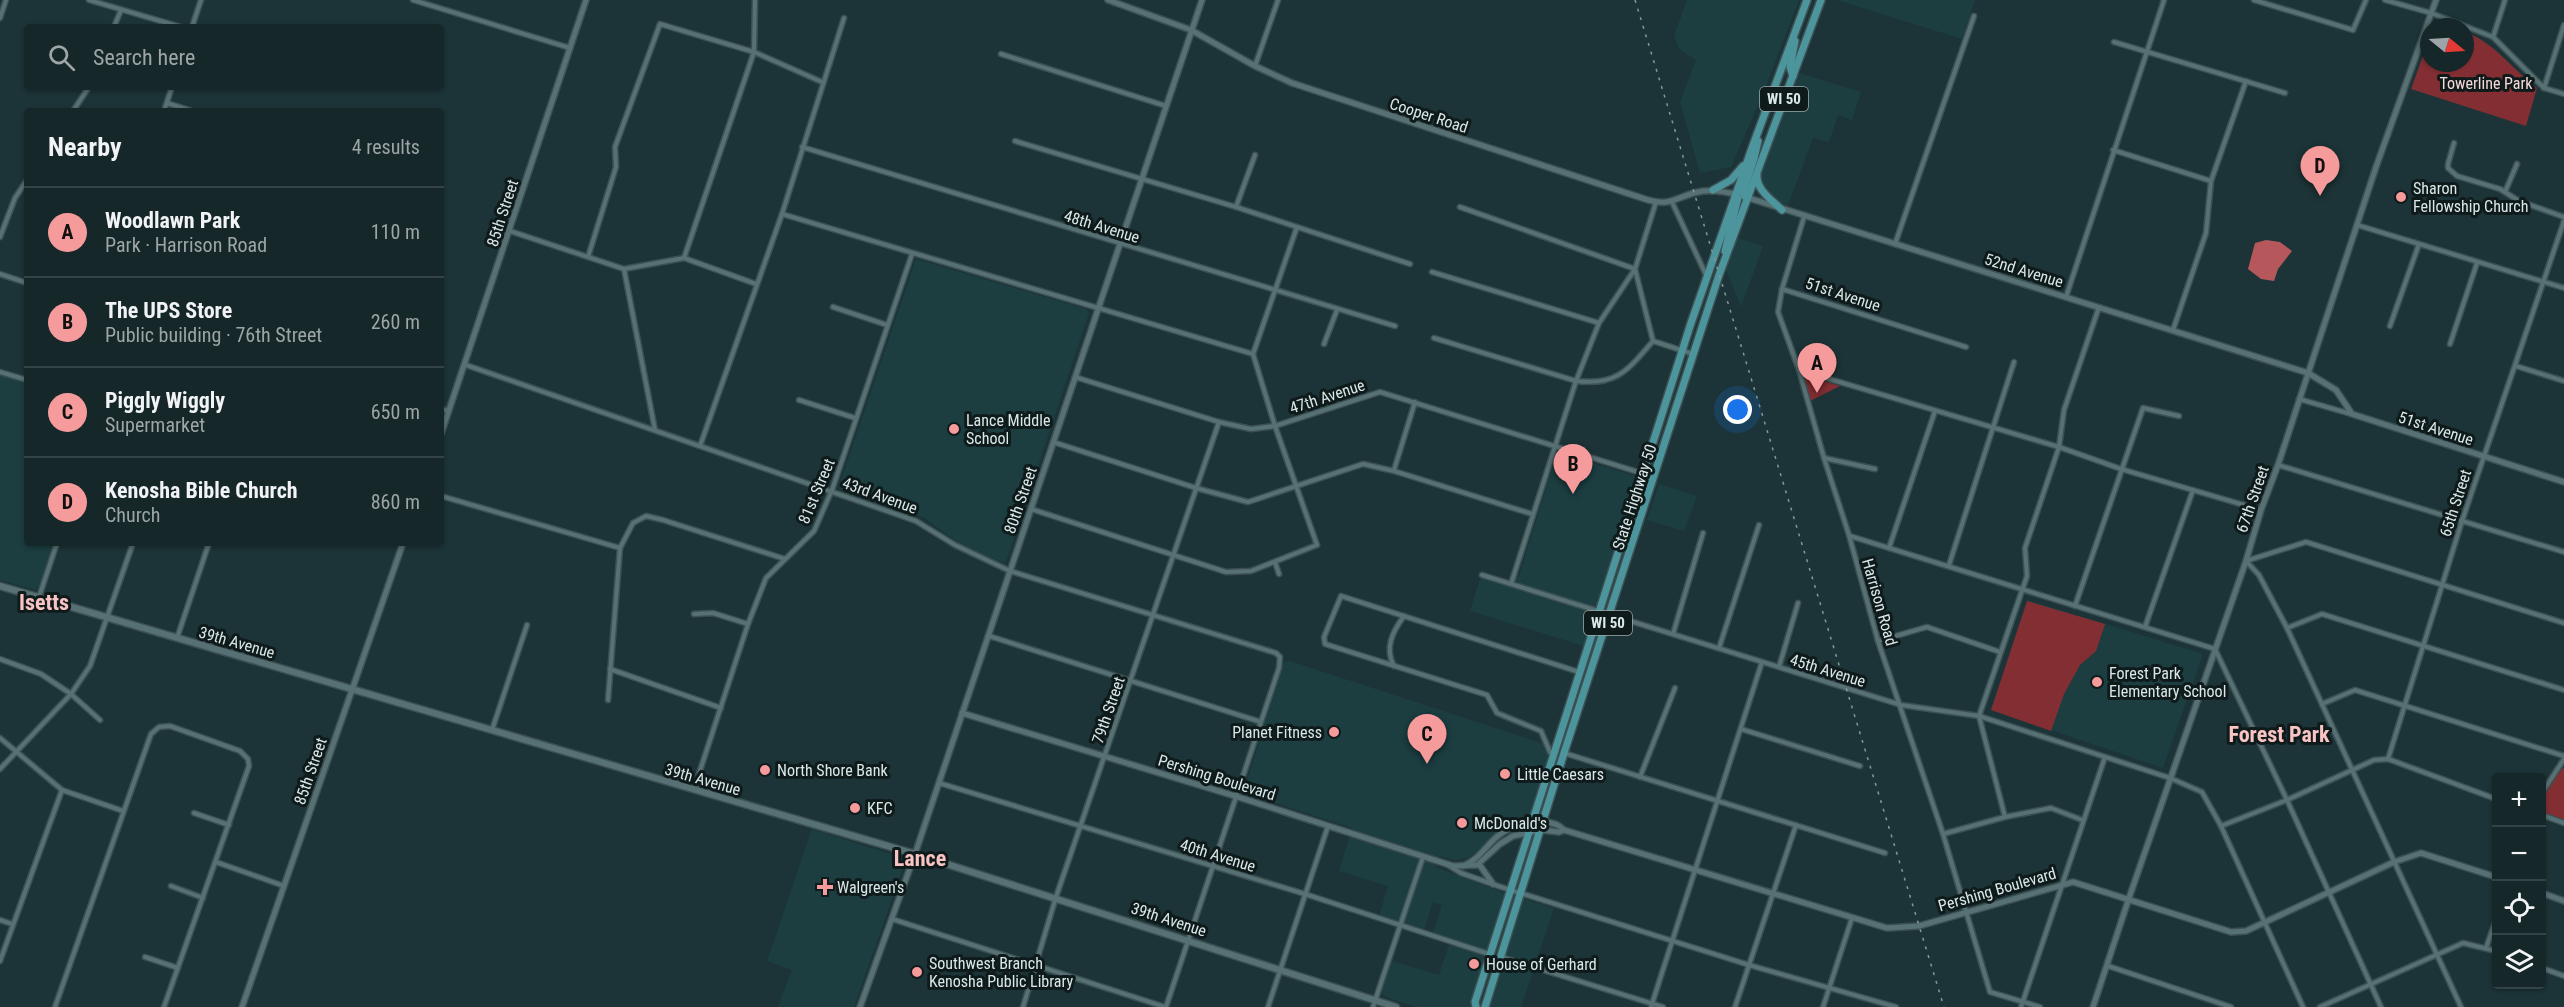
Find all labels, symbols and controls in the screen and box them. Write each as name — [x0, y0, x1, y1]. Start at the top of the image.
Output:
north arrow — [2420, 18, 2474, 72]
search box — [24, 24, 444, 90]
icon: search — [45, 41, 78, 74]
text: Search here — [93, 45, 195, 70]
park label: Towerline Park — [2439, 74, 2533, 93]
road number: WI 50 — [1760, 87, 1808, 111]
street label: Cooper Road — [1387, 94, 1470, 137]
text: Nearby — [48, 132, 122, 162]
text: 4 results — [352, 135, 420, 159]
pin: D — [2300, 146, 2340, 196]
street label: 85th Street — [483, 177, 522, 249]
place label: Sharon Fellowship Church — [2413, 179, 2528, 216]
marker: Sharon Fellowship Church — [2394, 190, 2408, 204]
street label: 48th Avenue — [1062, 206, 1142, 247]
text: Woodlawn Park — [105, 208, 240, 233]
text: A — [62, 220, 73, 244]
text: 110 m — [371, 220, 420, 244]
text: Park · Harrison Road — [105, 233, 267, 257]
street label: 52nd Avenue — [1982, 250, 2065, 291]
street label: 51st Avenue — [1803, 273, 1883, 315]
text: The UPS Store — [105, 298, 232, 323]
text: B — [62, 310, 73, 334]
text: 260 m — [371, 310, 420, 334]
text: Public building · 76th Street — [105, 323, 322, 347]
pin: A — [1798, 344, 1836, 393]
street label: 47th Avenue — [1287, 375, 1367, 418]
text: Piggly Wiggly — [105, 388, 225, 413]
your location — [1723, 395, 1752, 424]
text: C — [62, 400, 73, 424]
text: 650 m — [371, 400, 420, 424]
street label: 51st Avenue — [2396, 407, 2476, 449]
place label: Lance Middle School — [966, 411, 1050, 448]
text: Supermarket — [105, 413, 205, 437]
marker: Lance Middle School — [947, 422, 961, 436]
street label: State Highway 50 — [1608, 442, 1660, 552]
pin: B — [1554, 444, 1592, 494]
street label: 81st Street — [794, 455, 839, 527]
street label: 67th Street — [2232, 463, 2273, 535]
street label: 80th Street — [1000, 464, 1041, 536]
street label: 65th Street — [2436, 467, 2475, 539]
street label: 43rd Avenue — [840, 473, 920, 518]
text: Kenosha Bible Church — [105, 478, 298, 503]
text: D — [62, 490, 73, 514]
text: 860 m — [371, 490, 420, 514]
text: Church — [105, 503, 160, 527]
street label: Harrison Road — [1858, 556, 1901, 648]
district label: Isetts — [19, 590, 69, 615]
road number: WI 50 — [1584, 611, 1632, 635]
street label: 39th Avenue — [197, 623, 277, 662]
street label: 45th Avenue — [1788, 650, 1868, 691]
place label: Forest Park Elementary School — [2109, 664, 2226, 701]
street label: 79th Street — [1088, 674, 1129, 746]
marker: Forest Park Elementary School — [2090, 675, 2104, 689]
pin: C — [1408, 714, 1446, 764]
district label: Forest Park — [2228, 722, 2330, 747]
place label: Planet Fitness — [1232, 723, 1322, 742]
marker: Planet Fitness — [1327, 725, 1341, 739]
street label: 85th Street — [290, 735, 331, 807]
street label: Pershing Boulevard — [1156, 751, 1278, 804]
street label: 39th Avenue — [663, 760, 743, 799]
place label: North Shore Bank — [777, 761, 888, 780]
marker: North Shore Bank — [758, 763, 772, 777]
place label: Little Caesars — [1517, 765, 1604, 784]
marker: Little Caesars — [1498, 767, 1512, 781]
map controls — [2492, 773, 2546, 989]
button: + — [2492, 773, 2546, 827]
place label: KFC — [867, 799, 893, 818]
marker: KFC — [848, 801, 862, 815]
place label: McDonald's — [1474, 814, 1547, 833]
marker: McDonald's — [1455, 816, 1469, 830]
button: − — [2492, 827, 2546, 881]
street label: 40th Avenue — [1178, 835, 1258, 876]
district label: Lance — [894, 846, 946, 871]
street label: Pershing Boulevard — [1936, 864, 2058, 915]
place label: Walgreen's — [837, 878, 904, 897]
marker: Walgreen's — [818, 880, 832, 894]
button: locate — [2492, 881, 2546, 935]
street label: 39th Avenue — [1129, 898, 1209, 941]
button: layers — [2492, 935, 2546, 989]
place label: Southwest Branch Kenosha Public Library — [929, 954, 1073, 991]
place label: House of Gerhard — [1486, 955, 1597, 974]
marker: House of Gerhard — [1467, 957, 1481, 971]
marker: Southwest Branch Kenosha Public Library — [910, 965, 924, 979]

